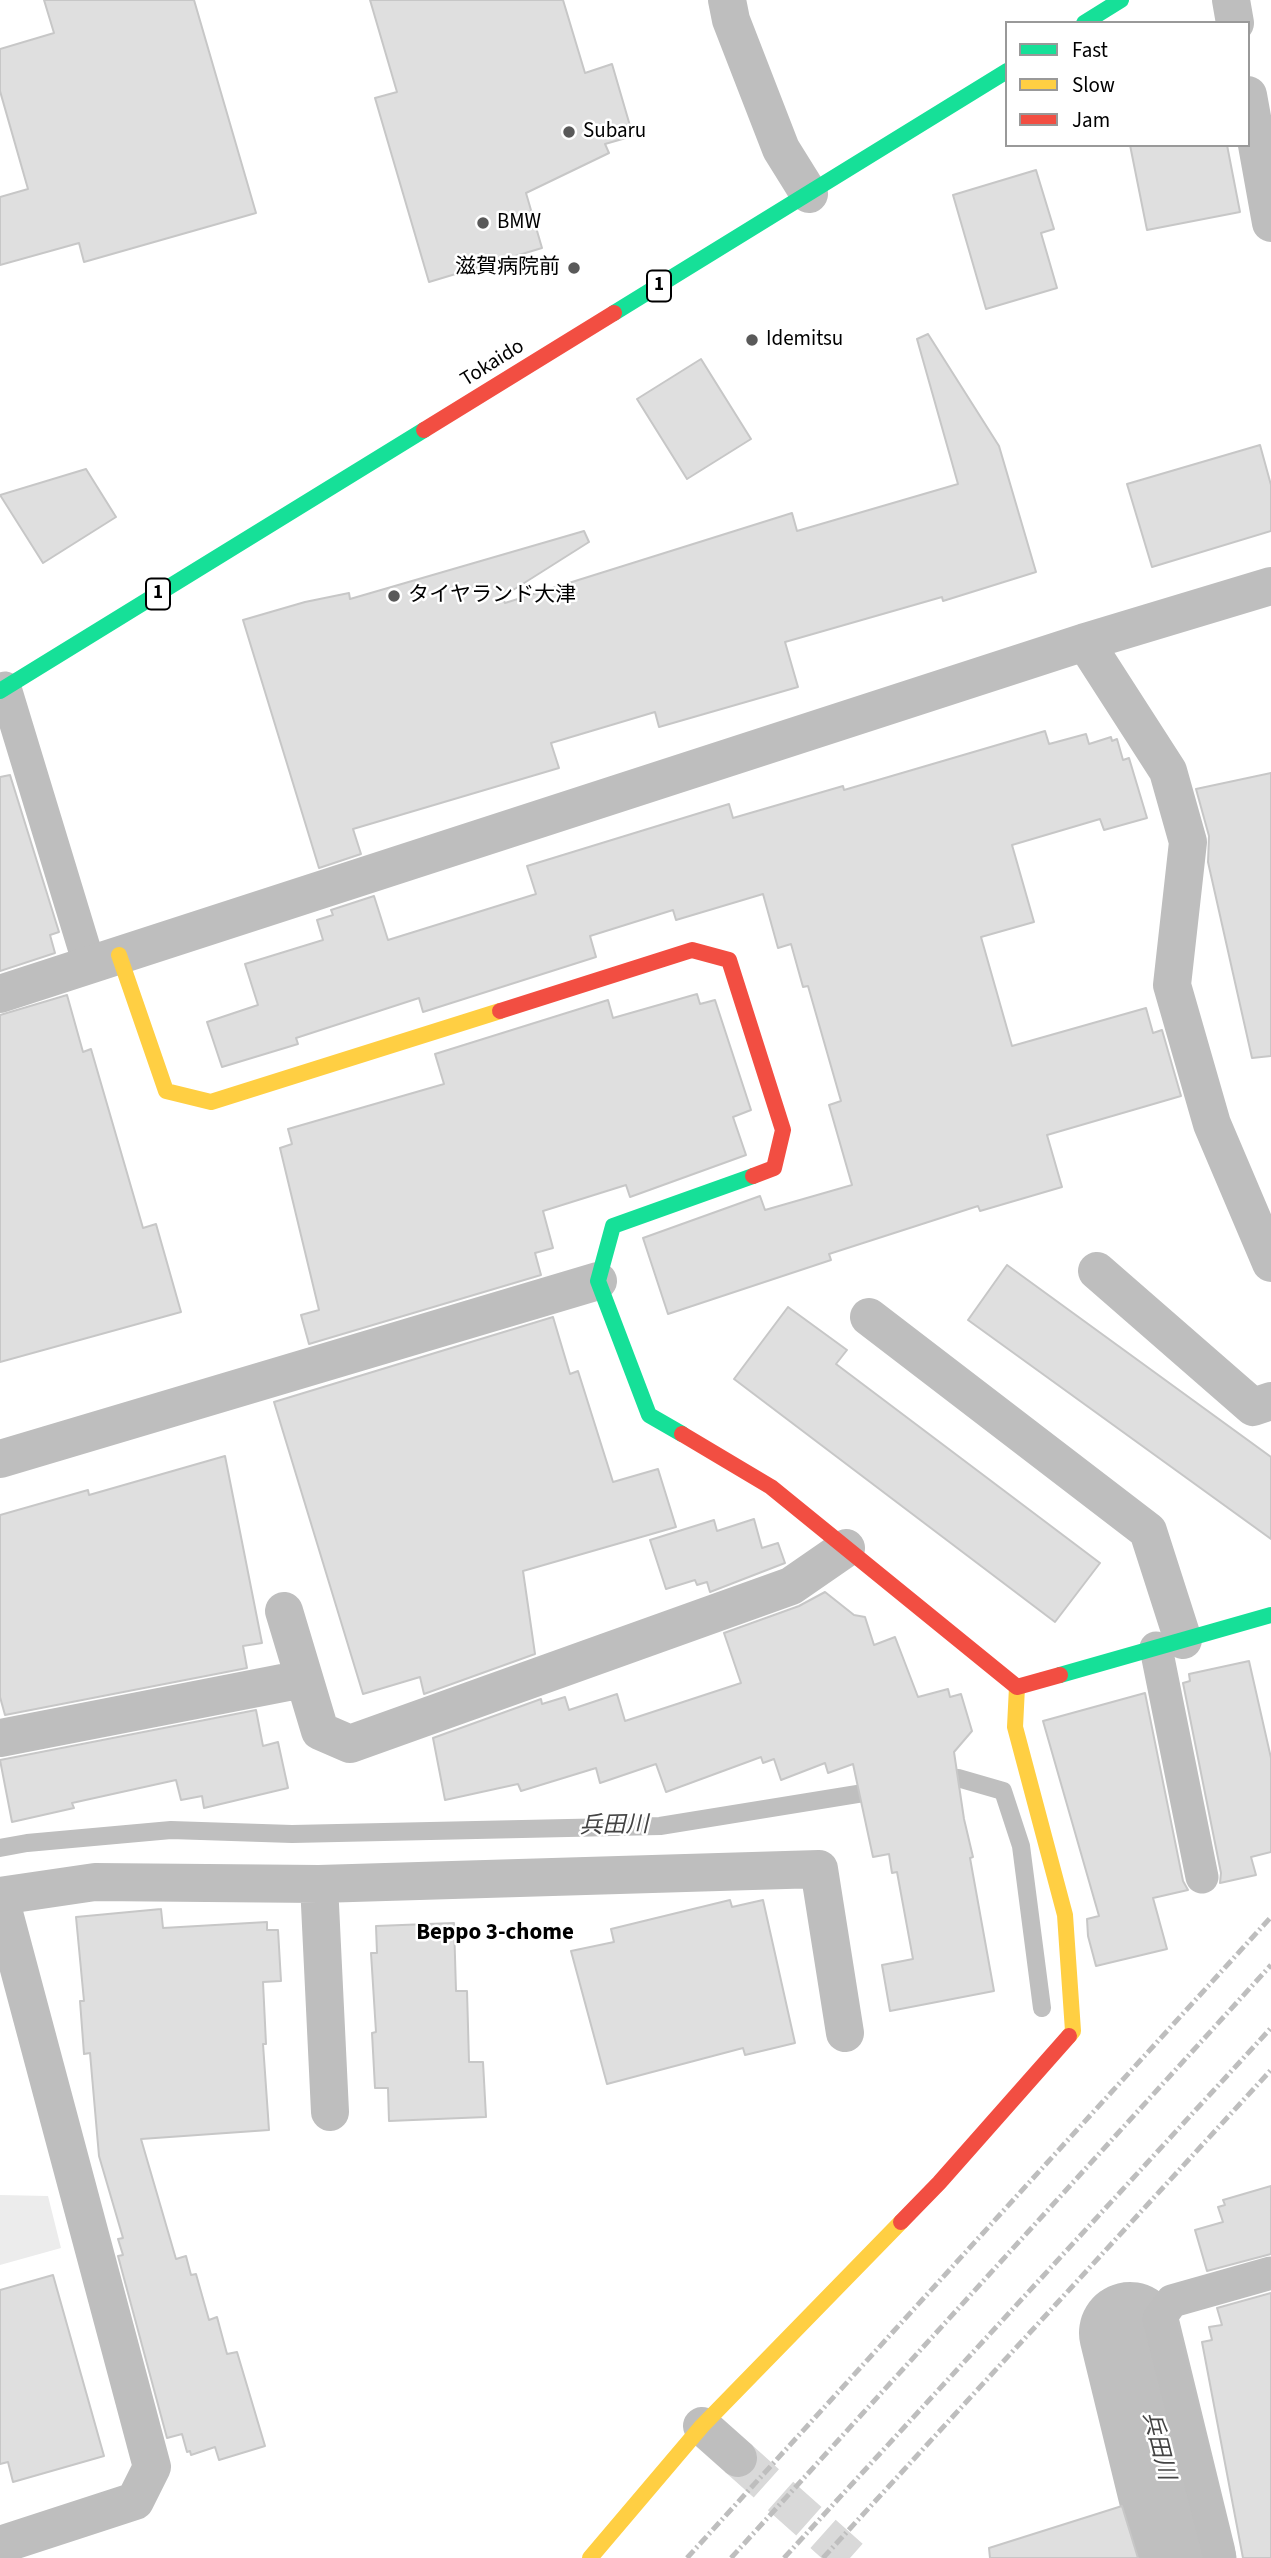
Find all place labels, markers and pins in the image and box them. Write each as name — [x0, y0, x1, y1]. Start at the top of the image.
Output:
place label: Subaru — [583, 119, 646, 145]
marker: Subaru — [561, 124, 577, 140]
place label: BMW — [497, 210, 541, 236]
marker: BMW — [475, 215, 491, 231]
place label: 滋賀病院前 — [455, 255, 560, 281]
marker: 滋賀病院前 — [566, 260, 582, 276]
place label: Idemitsu — [766, 327, 843, 353]
marker: Idemitsu — [744, 332, 760, 348]
place label: タイヤランド大津 — [408, 583, 576, 609]
marker: タイヤランド大津 — [386, 588, 402, 604]

